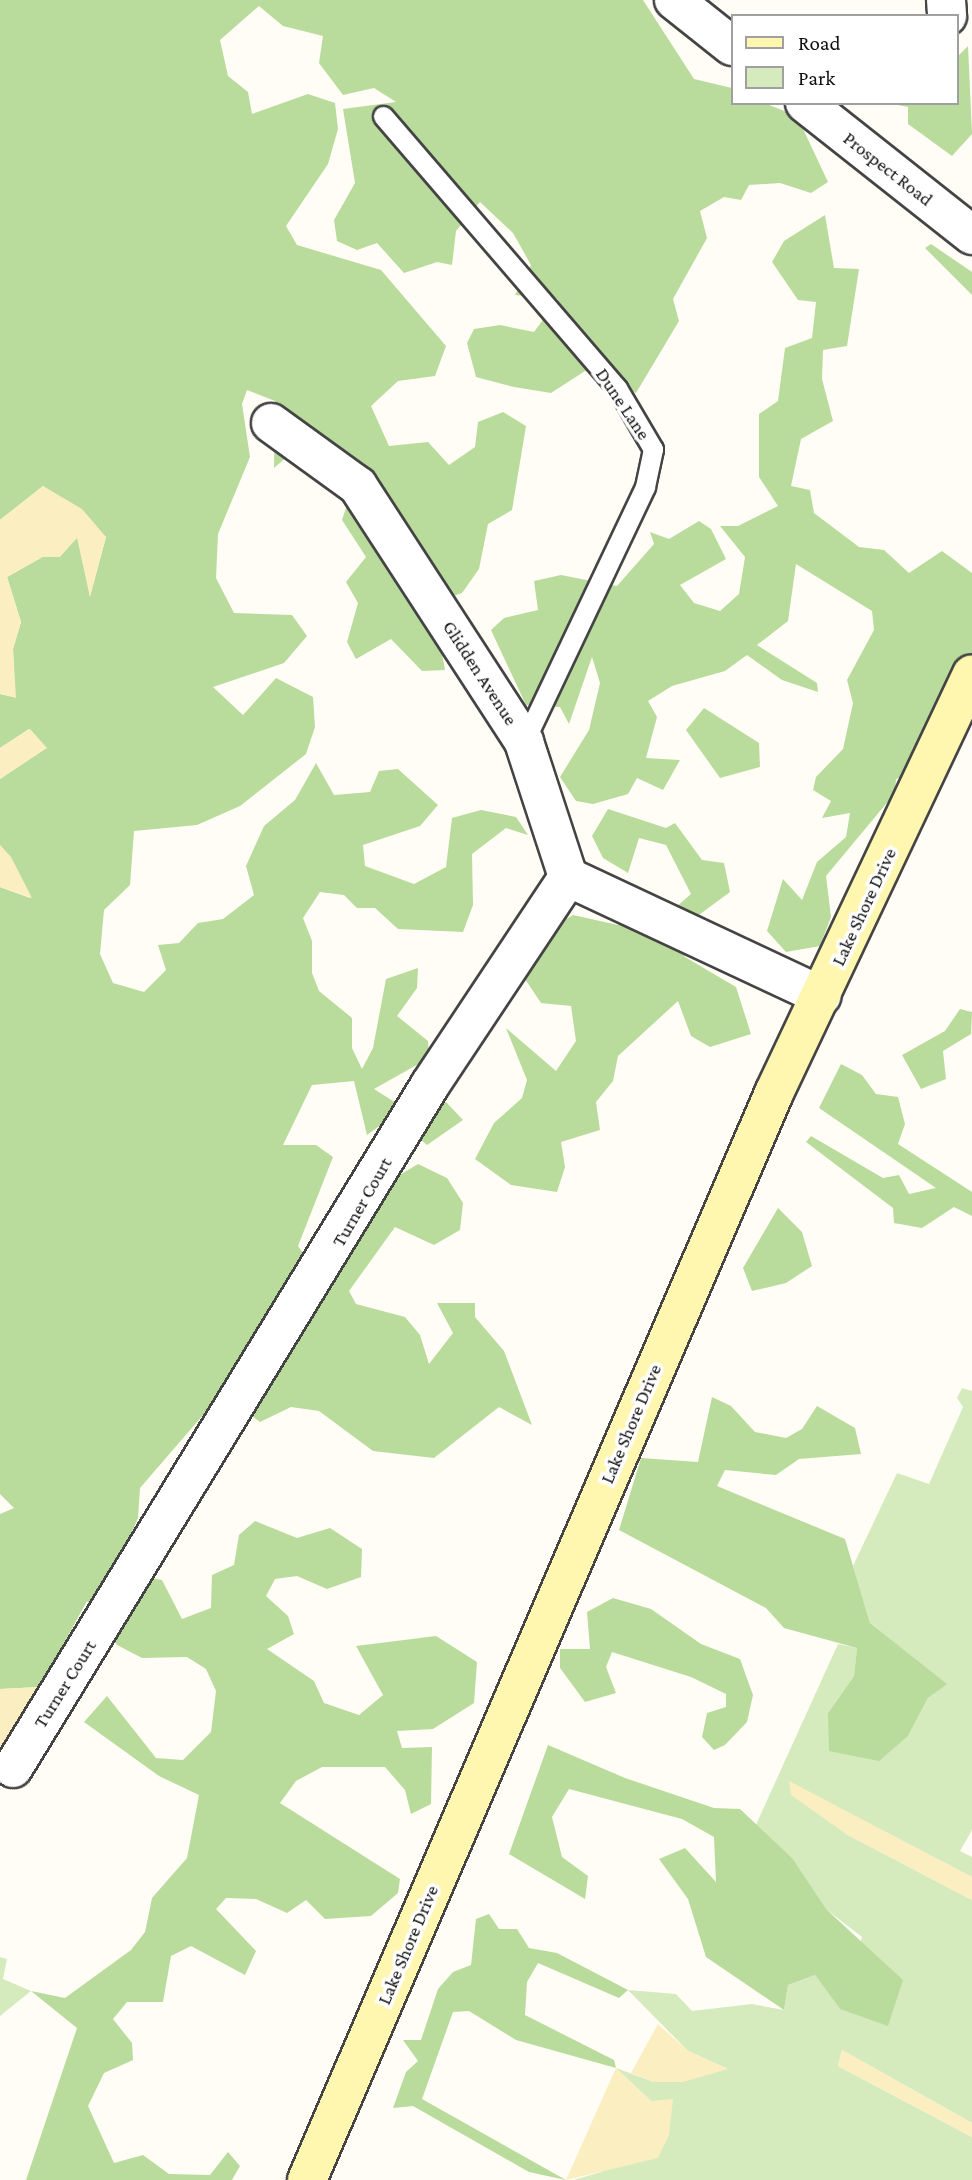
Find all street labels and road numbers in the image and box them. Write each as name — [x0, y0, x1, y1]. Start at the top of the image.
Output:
street label: Prospect Road — [839, 127, 937, 211]
street label: Dune Lane — [591, 364, 655, 444]
street label: Glidden Avenue — [438, 616, 522, 730]
street label: Lake Shore Drive — [827, 845, 901, 969]
street label: Turner Court — [327, 1153, 397, 1251]
street label: Lake Shore Drive — [596, 1361, 666, 1487]
street label: Turner Court — [29, 1636, 101, 1732]
street label: Lake Shore Drive — [373, 1882, 443, 2008]

